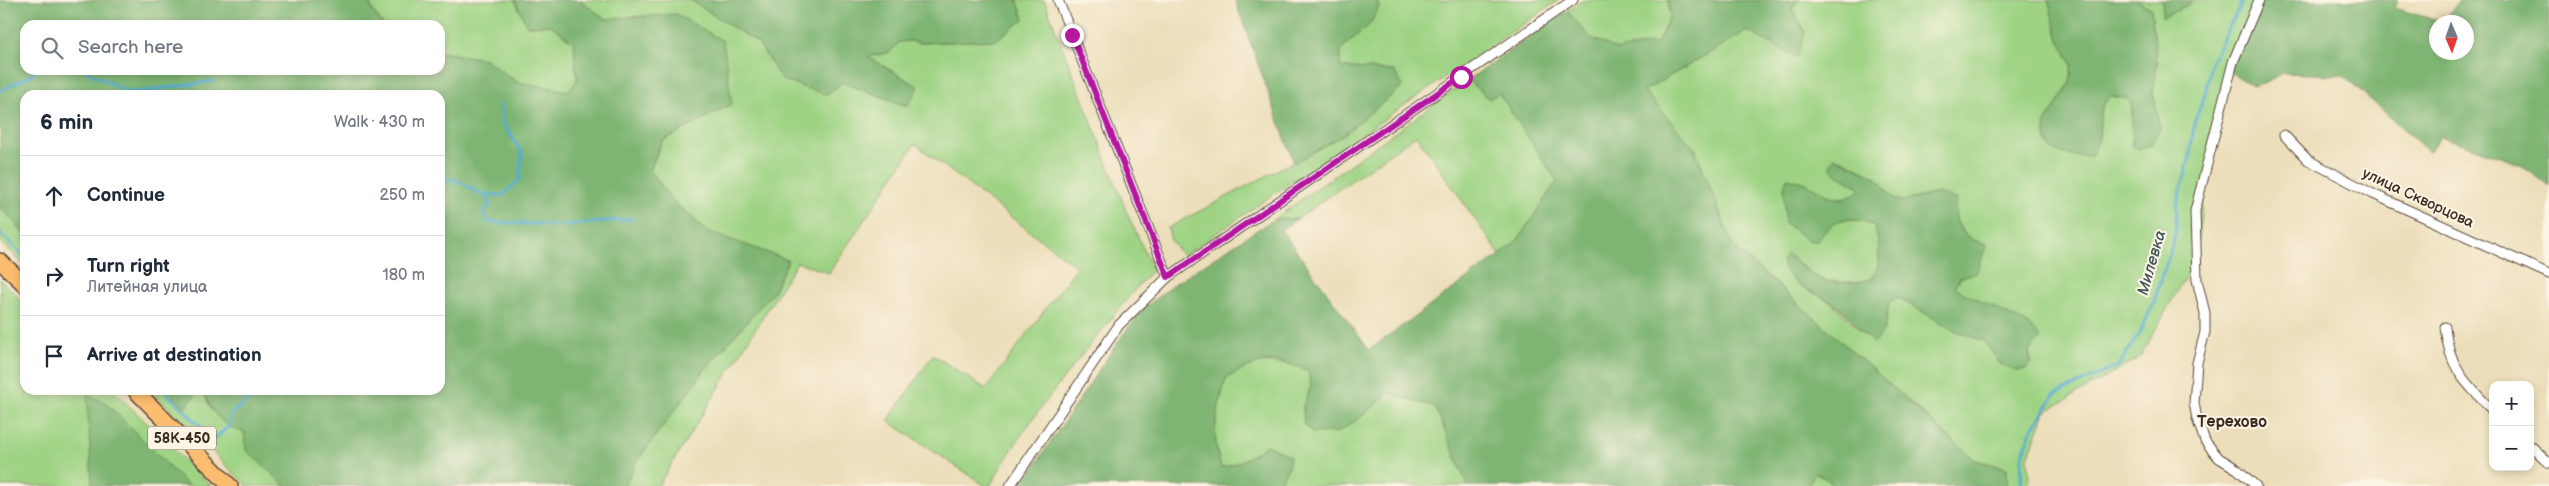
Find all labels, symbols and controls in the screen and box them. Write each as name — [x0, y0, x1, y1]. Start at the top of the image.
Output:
north arrow — [2429, 15, 2474, 60]
search box — [20, 20, 445, 75]
route end — [1061, 24, 1084, 47]
icon: search — [38, 34, 66, 62]
text: Search here — [78, 36, 183, 59]
route start — [1450, 66, 1473, 89]
text: 6 min — [40, 110, 93, 135]
text: Walk · 430 m — [334, 113, 425, 132]
street label: улица Скворцова — [2359, 164, 2477, 232]
icon: ahead — [40, 182, 68, 210]
text: Continue — [87, 184, 165, 207]
text: 250 m — [379, 186, 425, 205]
water label: Милевка — [2134, 228, 2170, 298]
text: Turn right — [87, 255, 170, 278]
icon: right — [40, 262, 68, 290]
text: 180 m — [383, 266, 425, 285]
text: Литейная улица — [87, 278, 208, 297]
icon: arrive — [40, 342, 68, 370]
text: Arrive at destination — [87, 344, 262, 367]
map controls — [2489, 381, 2534, 471]
button: + — [2489, 381, 2534, 426]
district label: Терехово — [2197, 413, 2267, 432]
road number: 58К-450 — [148, 426, 216, 449]
button: − — [2489, 426, 2534, 471]

